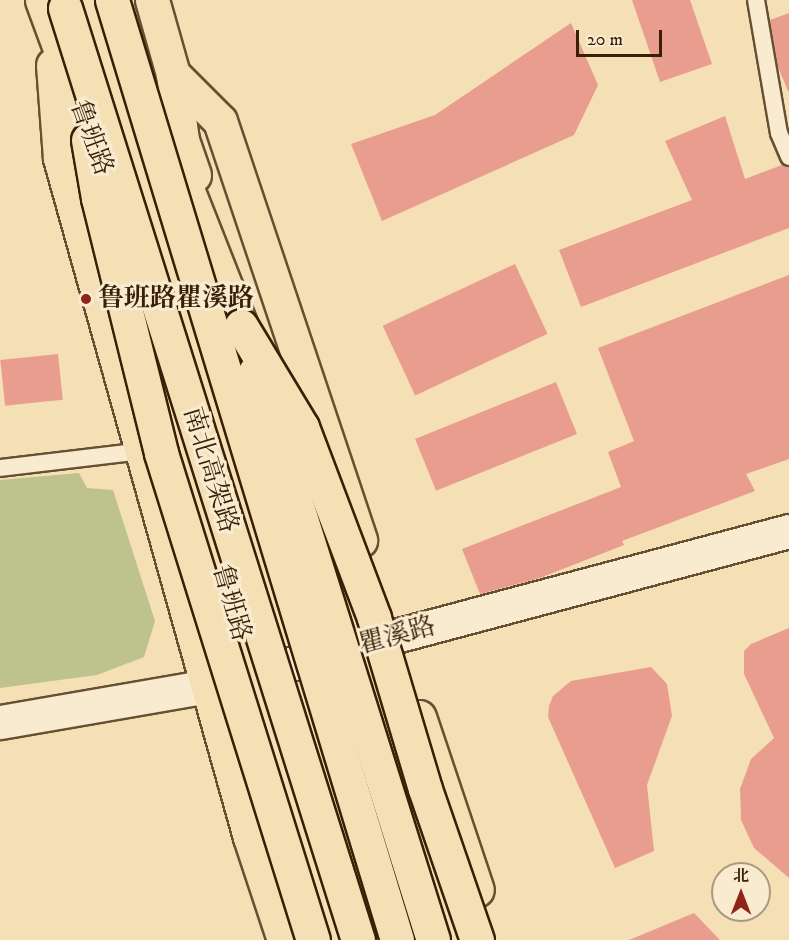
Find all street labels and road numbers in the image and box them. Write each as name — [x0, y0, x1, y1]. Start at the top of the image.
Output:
street label: 鲁班路 — [63, 96, 119, 180]
street label: 南北高架路 — [176, 403, 244, 537]
street label: 鲁班路 — [205, 561, 257, 645]
street label: 瞿溪路 — [355, 611, 439, 661]

